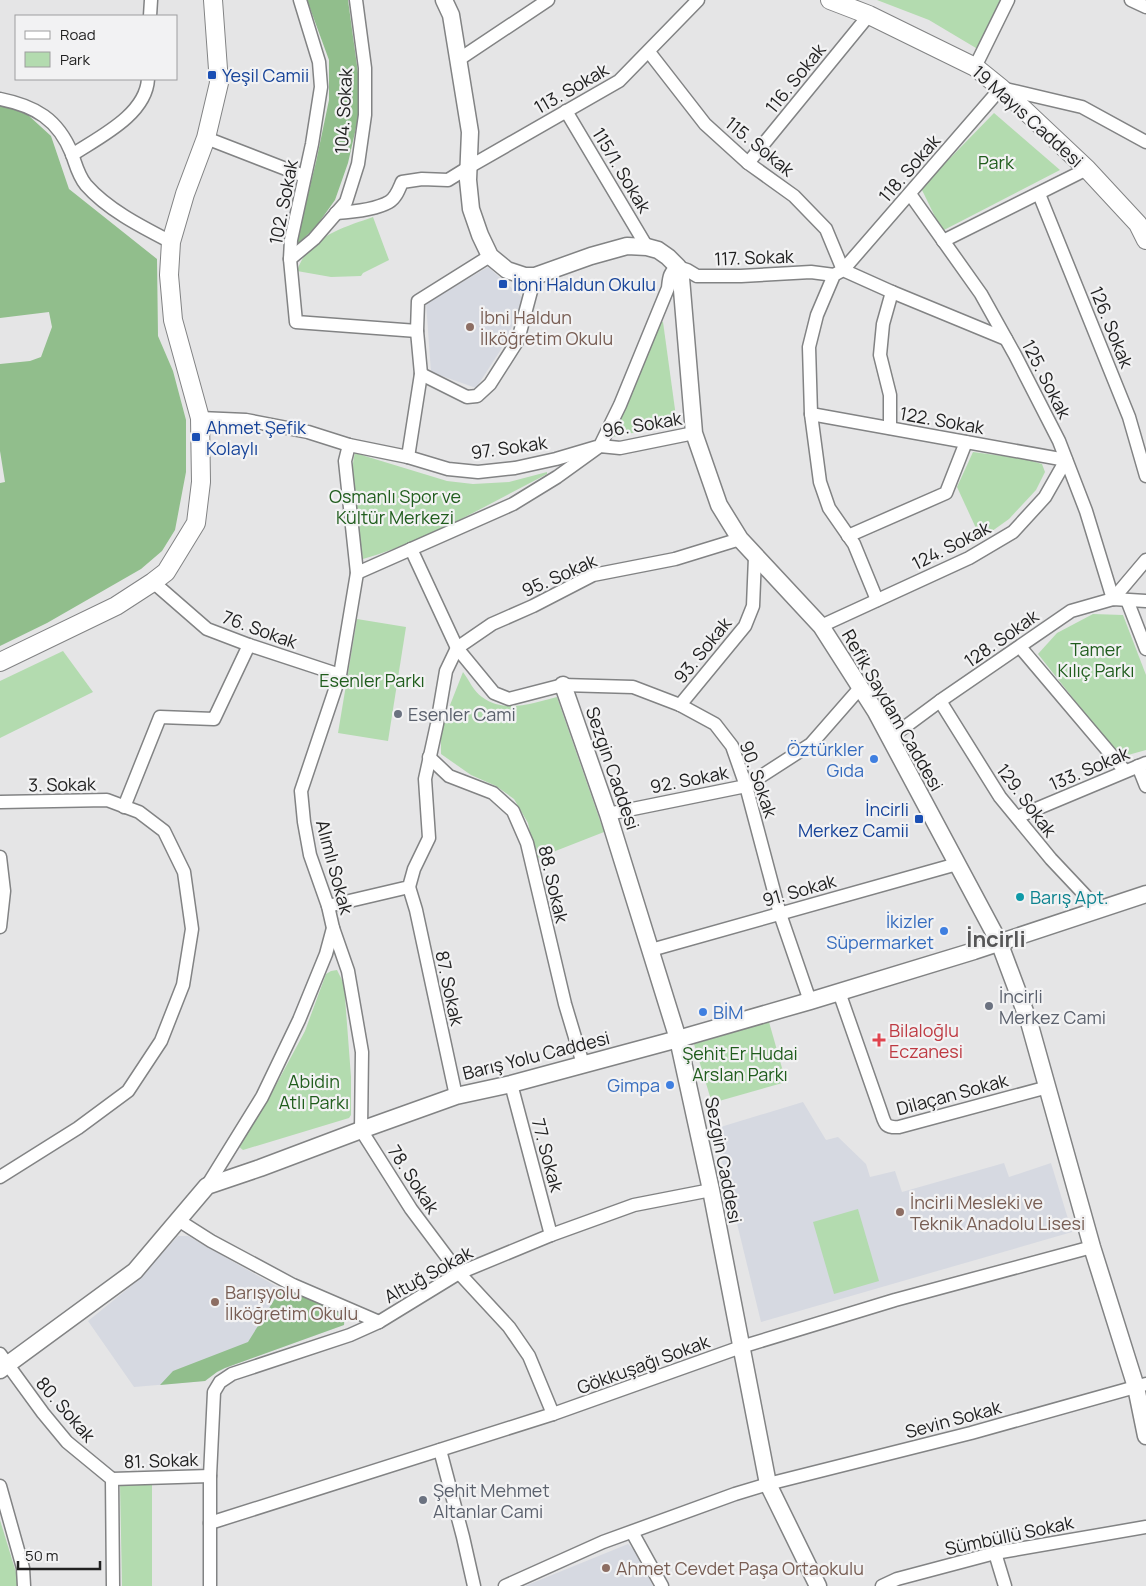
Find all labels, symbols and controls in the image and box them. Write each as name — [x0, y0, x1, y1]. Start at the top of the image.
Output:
legend — [15, 15, 178, 80]
text: Road — [60, 24, 96, 45]
street label: 116. Sokak — [760, 37, 831, 118]
text: Park — [60, 49, 90, 70]
street label: 113. Sokak — [530, 57, 613, 119]
street label: 19 Mayıs Caddesi — [967, 60, 1089, 172]
place label: Yeşil Camii — [222, 63, 309, 87]
street label: 104. Sokak — [329, 66, 357, 155]
marker: Yeşil Camii — [206, 69, 218, 81]
street label: 115. Sokak — [721, 111, 800, 182]
street label: 115/1. Sokak — [587, 123, 657, 218]
street label: 118. Sokak — [873, 128, 946, 207]
park label: Park — [978, 150, 1015, 174]
street label: 102. Sokak — [263, 156, 303, 247]
street label: 117. Sokak — [714, 244, 795, 270]
place label: İbni Haldun Okulu — [513, 272, 656, 296]
marker: İbni Haldun Okulu — [497, 278, 509, 290]
street label: 126. Sokak — [1085, 283, 1140, 372]
place label: İbni Haldun İlköğretim Okulu — [480, 305, 613, 350]
marker: İbni Haldun İlköğretim Okulu — [464, 321, 476, 333]
street label: 125. Sokak — [1017, 335, 1078, 423]
street label: 122. Sokak — [898, 401, 987, 439]
street label: 96. Sokak — [601, 406, 684, 442]
place label: Ahmet Şefik Kolaylı — [206, 415, 307, 460]
street label: 97. Sokak — [469, 430, 550, 464]
marker: Ahmet Şefik Kolaylı — [190, 431, 202, 443]
park label: Osmanlı Spor ve Kültür Merkezi — [329, 484, 461, 529]
street label: 124. Sokak — [908, 515, 995, 575]
street label: 95. Sokak — [518, 547, 601, 602]
street label: 128. Sokak — [959, 603, 1044, 672]
street label: 76. Sokak — [219, 604, 302, 654]
street label: 93. Sokak — [668, 611, 737, 688]
street label: Refik Saydam Caddesi — [837, 625, 949, 795]
park label: Tamer Kılıç Parkı — [1058, 637, 1134, 682]
park label: Esenler Parkı — [319, 668, 425, 692]
place label: Esenler Cami — [408, 702, 516, 726]
street label: Sezgin Caddesi — [581, 703, 645, 833]
marker: Esenler Cami — [392, 708, 404, 720]
street label: 90. Sokak — [735, 737, 784, 822]
place label: Öztürkler Gıda — [787, 737, 865, 782]
street label: 133. Sokak — [1045, 740, 1134, 796]
marker: Öztürkler Gıda — [868, 753, 880, 765]
street label: 129. Sokak — [992, 758, 1063, 842]
street label: 92. Sokak — [648, 759, 731, 798]
street label: 3. Sokak — [28, 771, 97, 797]
place label: İncirli Merkez Camii — [798, 797, 909, 842]
marker: İncirli Merkez Camii — [913, 813, 925, 825]
street label: Alımlı Sokak — [311, 817, 359, 918]
street label: 88. Sokak — [533, 843, 575, 926]
street label: 91. Sokak — [760, 868, 839, 912]
place label: Barış Apt. — [1030, 885, 1109, 909]
marker: Barış Apt. — [1014, 891, 1026, 903]
place label: İkizler Süpermarket — [826, 909, 934, 954]
district label: İncirli — [966, 924, 1026, 954]
marker: İkizler Süpermarket — [938, 925, 950, 937]
street label: 87. Sokak — [430, 948, 470, 1029]
place label: İncirli Merkez Cami — [999, 984, 1106, 1029]
place label: BİM — [713, 1000, 743, 1024]
marker: İncirli Merkez Cami — [983, 1000, 995, 1012]
marker: BİM — [697, 1006, 709, 1018]
place label: Bilaloğlu Eczanesi — [889, 1018, 963, 1063]
street label: Barış Yolu Caddesi — [460, 1025, 612, 1085]
marker: Bilaloğlu Eczanesi — [873, 1034, 885, 1046]
park label: Şehit Er Hudai Arslan Parkı — [682, 1041, 798, 1086]
street label: Dilaçan Sokak — [894, 1067, 1011, 1120]
park label: Abidin Atlı Parkı — [279, 1069, 349, 1114]
place label: Gimpa — [607, 1073, 660, 1097]
marker: Gimpa — [664, 1079, 676, 1091]
street label: Sezgin Caddesi — [700, 1095, 748, 1225]
street label: 77. Sokak — [527, 1116, 570, 1195]
street label: 78. Sokak — [383, 1140, 446, 1219]
place label: İncirli Mesleki ve Teknik Anadolu Lisesi — [910, 1190, 1085, 1235]
marker: İncirli Mesleki ve Teknik Anadolu Lisesi — [894, 1206, 906, 1218]
street label: Altuğ Sokak — [380, 1239, 477, 1308]
place label: Barışyolu İlköğretim Okulu — [225, 1280, 358, 1325]
marker: Barışyolu İlköğretim Okulu — [209, 1296, 221, 1308]
street label: Gökkuşağı Sokak — [573, 1329, 714, 1399]
street label: 80. Sokak — [31, 1371, 102, 1448]
street label: Sevin Sokak — [902, 1394, 1005, 1443]
street label: 81. Sokak — [123, 1447, 200, 1473]
place label: Şehit Mehmet Altanlar Cami — [433, 1478, 550, 1523]
marker: Şehit Mehmet Altanlar Cami — [417, 1494, 429, 1506]
street label: Sümbüllü Sokak — [943, 1509, 1076, 1560]
scale bar — [18, 1538, 100, 1570]
text: 50 m — [25, 1545, 59, 1566]
place label: Ahmet Cevdet Paşa Ortaokulu — [616, 1556, 864, 1580]
marker: Ahmet Cevdet Paşa Ortaokulu — [600, 1562, 612, 1574]

